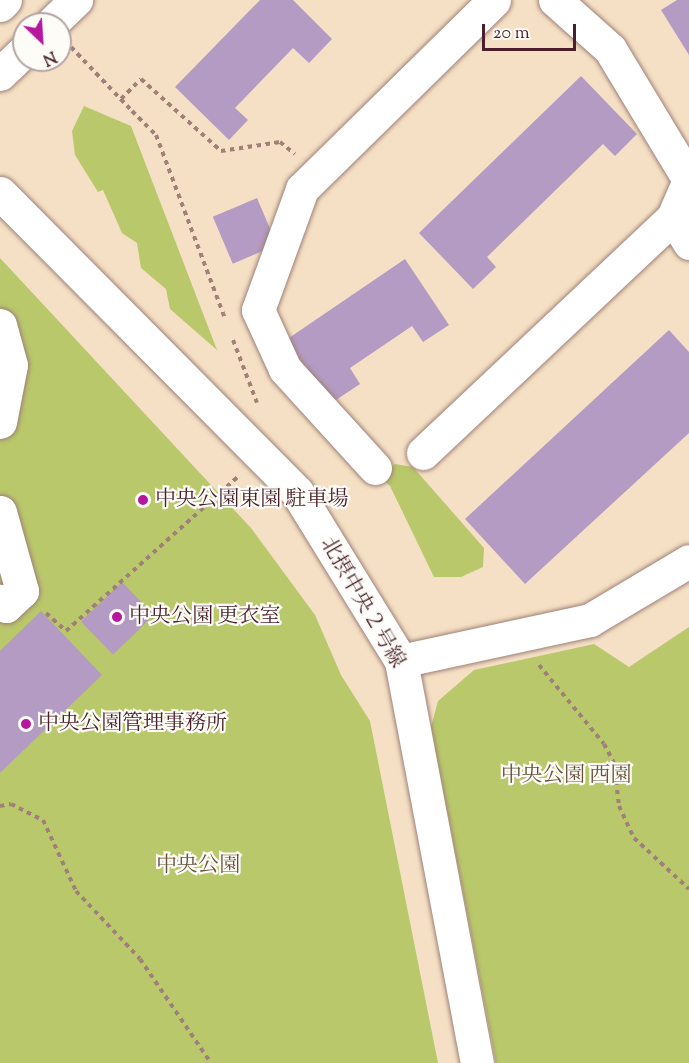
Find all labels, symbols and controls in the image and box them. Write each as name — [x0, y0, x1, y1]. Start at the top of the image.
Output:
north arrow — [12, 12, 72, 72]
scale bar — [485, 12, 580, 50]
text: 20 m — [493, 21, 530, 47]
text: N — [38, 44, 60, 70]
place label: 中央公園東園 駐車場 — [155, 487, 348, 513]
marker: 中央公園東園 駐車場 — [136, 493, 150, 507]
street label: 北摂中央２号線 — [314, 533, 410, 673]
place label: 中央公園 更衣室 — [129, 604, 280, 630]
marker: 中央公園 更衣室 — [110, 610, 124, 624]
place label: 中央公園管理事務所 — [38, 711, 227, 737]
marker: 中央公園管理事務所 — [19, 717, 33, 731]
park label: 中央公園 西園 — [501, 763, 631, 789]
park label: 中央公園 — [156, 853, 240, 879]

